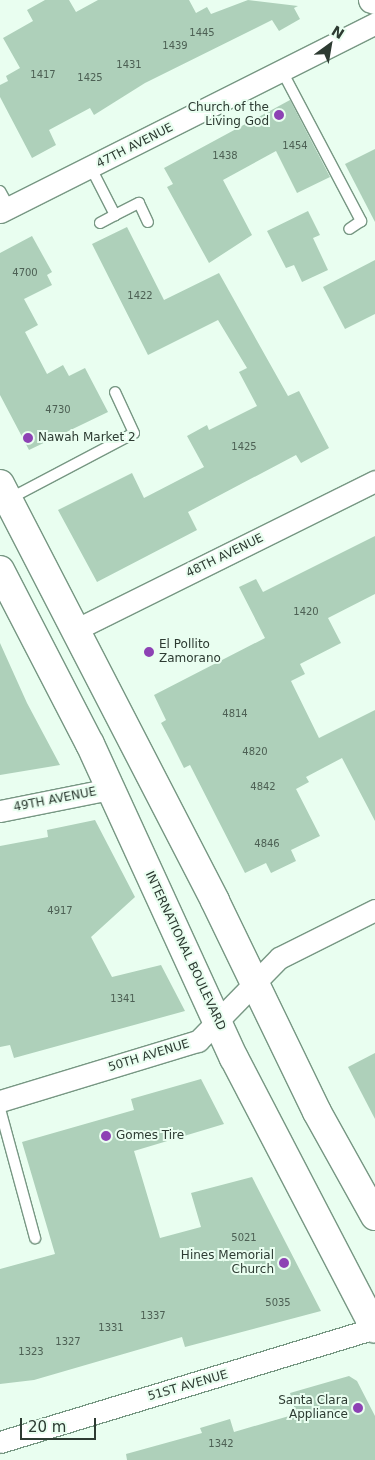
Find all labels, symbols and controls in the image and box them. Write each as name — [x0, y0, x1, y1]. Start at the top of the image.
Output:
north arrow — [305, 20, 355, 70]
text: N — [329, 22, 347, 42]
house number: 1445 — [189, 27, 215, 39]
house number: 1439 — [162, 40, 188, 52]
house number: 1431 — [116, 59, 142, 71]
house number: 1417 — [30, 69, 56, 81]
house number: 1425 — [77, 72, 103, 84]
place label: Church of the Living God — [188, 101, 269, 129]
marker: Church of the Living God — [273, 109, 285, 121]
street label: 47TH AVENUE — [94, 121, 176, 171]
house number: 1454 — [282, 140, 308, 152]
house number: 1438 — [212, 150, 238, 162]
house number: 4700 — [12, 267, 38, 279]
house number: 1422 — [127, 290, 153, 302]
house number: 4730 — [45, 404, 71, 416]
place label: Nawah Market 2 — [38, 431, 136, 445]
marker: Nawah Market 2 — [22, 432, 34, 444]
house number: 1425 — [231, 441, 257, 453]
street label: 48TH AVENUE — [184, 531, 266, 581]
house number: 1420 — [293, 606, 319, 618]
place label: El Pollito Zamorano — [159, 638, 221, 666]
marker: El Pollito Zamorano — [143, 646, 155, 658]
house number: 4814 — [222, 708, 248, 720]
house number: 4820 — [242, 746, 268, 758]
house number: 4842 — [250, 781, 276, 793]
street label: 49TH AVENUE — [12, 785, 98, 815]
house number: 4846 — [254, 838, 280, 850]
street label: INTERNATIONAL BOULEVARD — [142, 869, 228, 1033]
house number: 4917 — [47, 905, 73, 917]
house number: 1341 — [110, 993, 136, 1005]
street label: 50TH AVENUE — [107, 1037, 191, 1075]
place label: Gomes Tire — [116, 1129, 184, 1143]
marker: Gomes Tire — [100, 1130, 112, 1142]
house number: 5021 — [231, 1232, 257, 1244]
place label: Hines Memorial Church — [181, 1249, 274, 1277]
marker: Hines Memorial Church — [278, 1257, 290, 1269]
house number: 5035 — [265, 1297, 291, 1309]
house number: 1337 — [140, 1310, 166, 1322]
house number: 1331 — [98, 1322, 124, 1334]
house number: 1327 — [55, 1336, 81, 1348]
house number: 1323 — [18, 1346, 44, 1358]
street label: 51ST AVENUE — [146, 1368, 230, 1404]
place label: Santa Clara Appliance — [278, 1394, 348, 1422]
marker: Santa Clara Appliance — [352, 1402, 364, 1414]
scale bar — [22, 1408, 99, 1440]
text: 20 m — [28, 1418, 66, 1436]
house number: 1342 — [208, 1438, 234, 1450]

